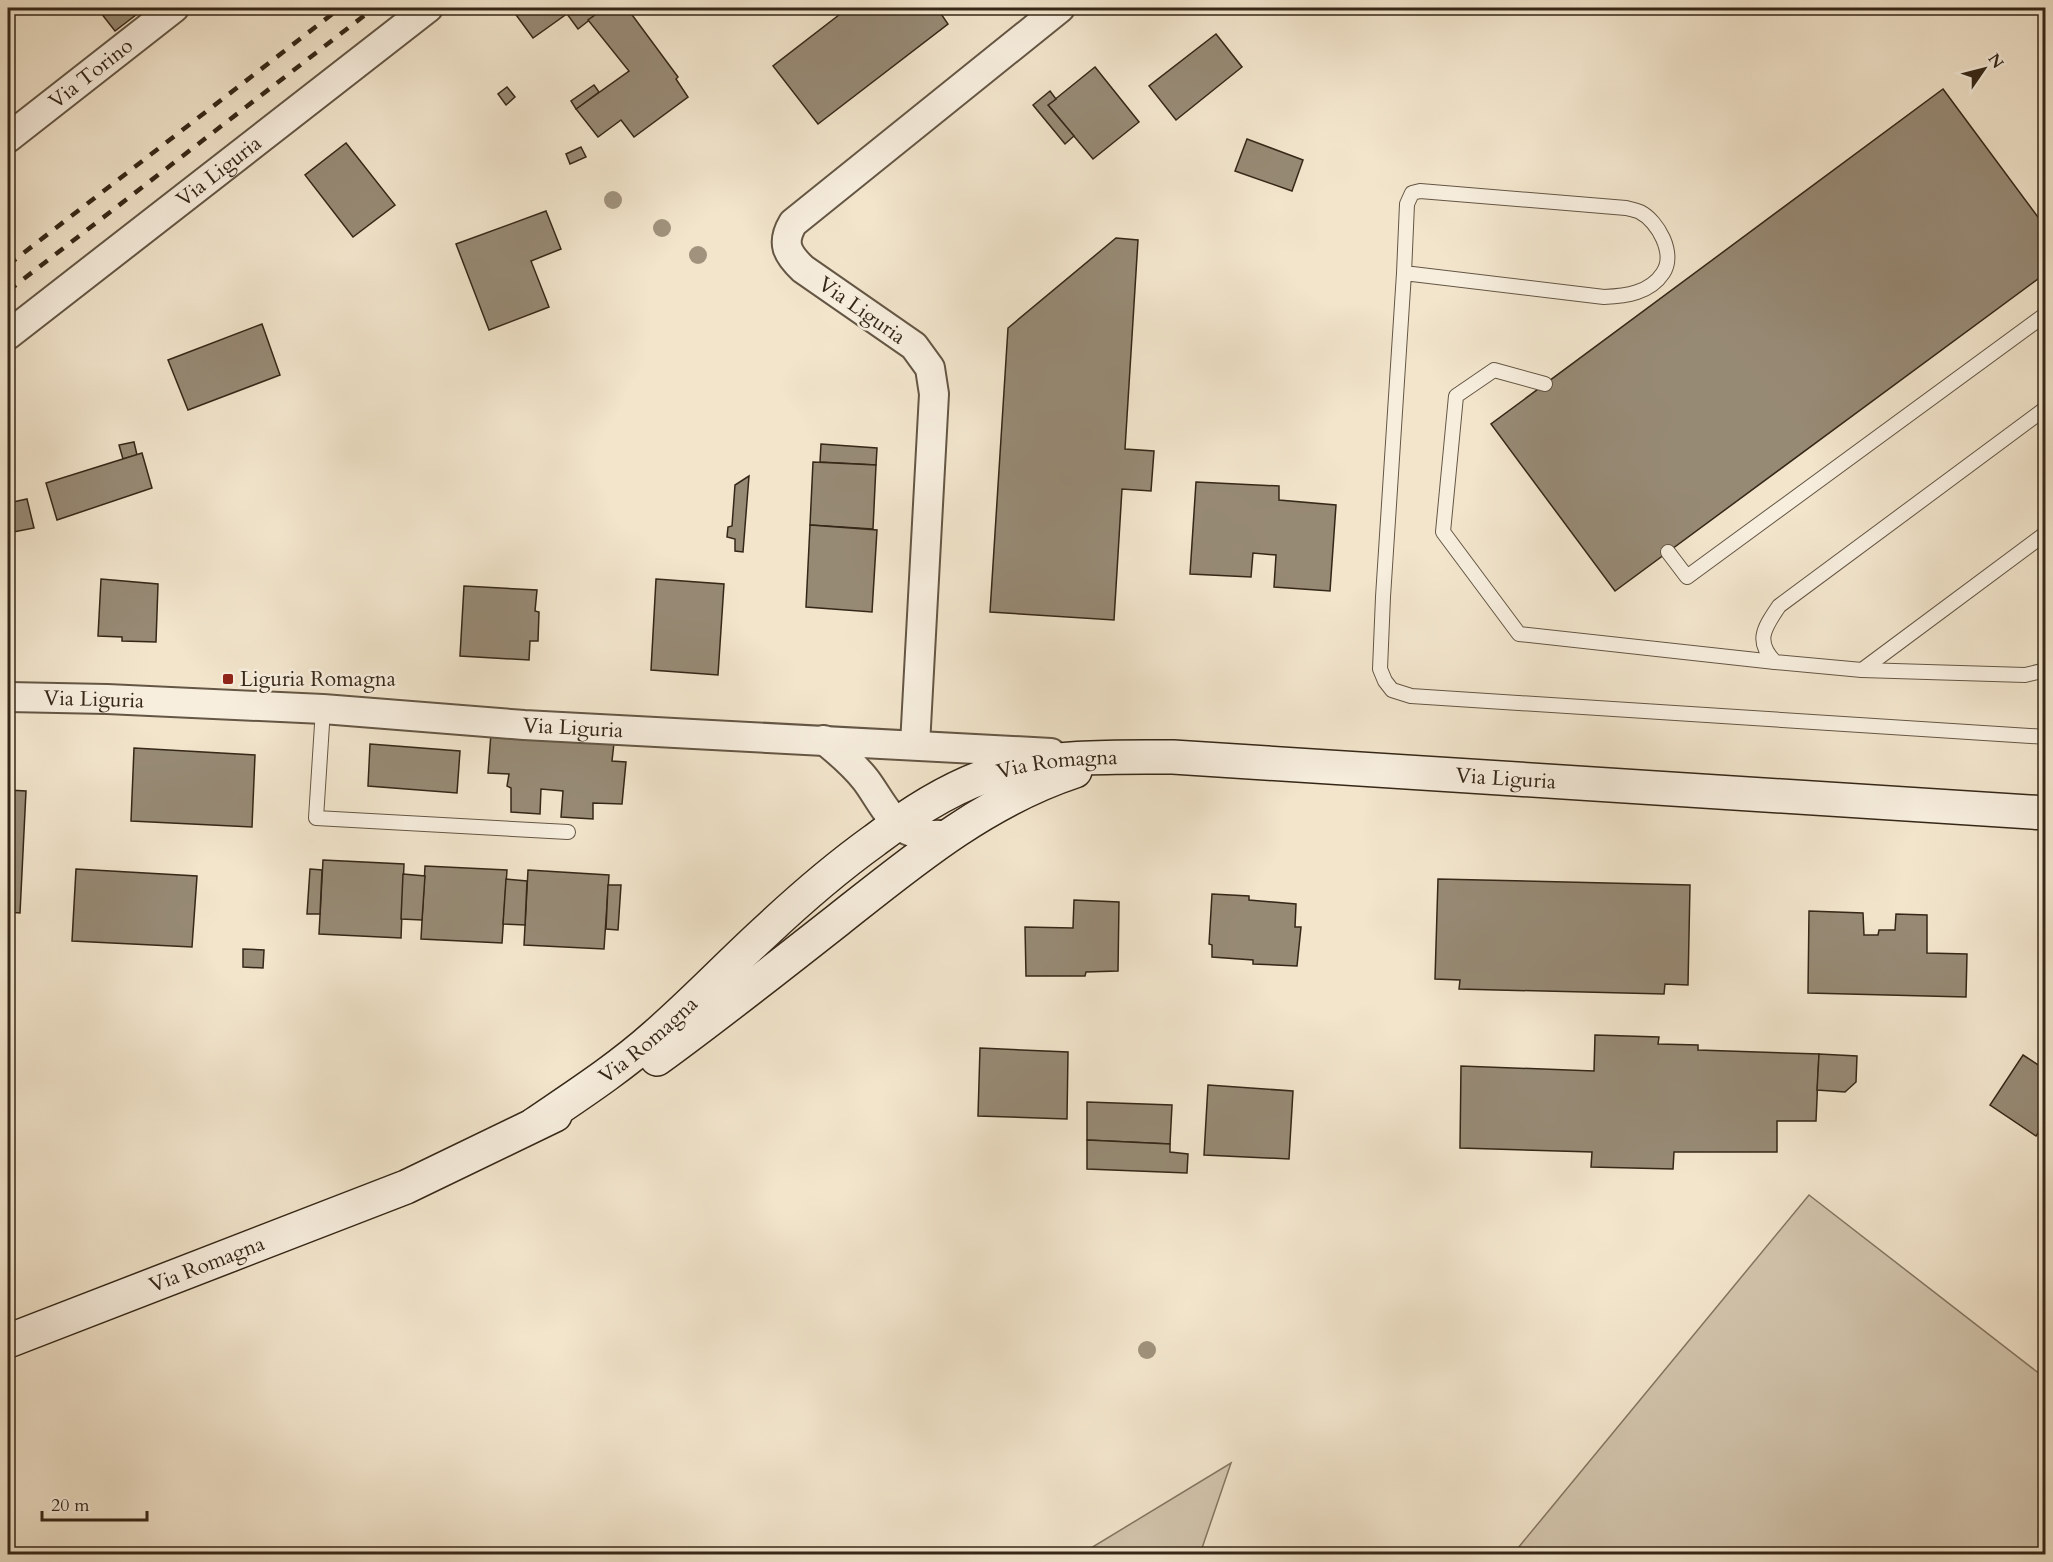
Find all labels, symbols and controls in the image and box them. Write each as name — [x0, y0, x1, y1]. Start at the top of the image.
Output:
street label: Via Torino — [43, 32, 139, 116]
north arrow — [1954, 39, 2014, 99]
text: N — [1982, 49, 2009, 73]
street label: Via Liguria — [170, 129, 268, 214]
street label: Via Liguria — [812, 270, 911, 351]
place label: Liguria Romagna — [240, 665, 396, 694]
marker: Liguria Romagna — [221, 672, 235, 686]
street label: Via Liguria — [43, 684, 145, 716]
street label: Via Liguria — [522, 711, 624, 745]
street label: Via Romagna — [993, 743, 1118, 787]
street label: Via Liguria — [1455, 761, 1557, 797]
street label: Via Romagna — [593, 990, 704, 1091]
street label: Via Romagna — [145, 1229, 269, 1300]
scale bar — [42, 1484, 147, 1522]
text: 20 m — [51, 1493, 90, 1518]

